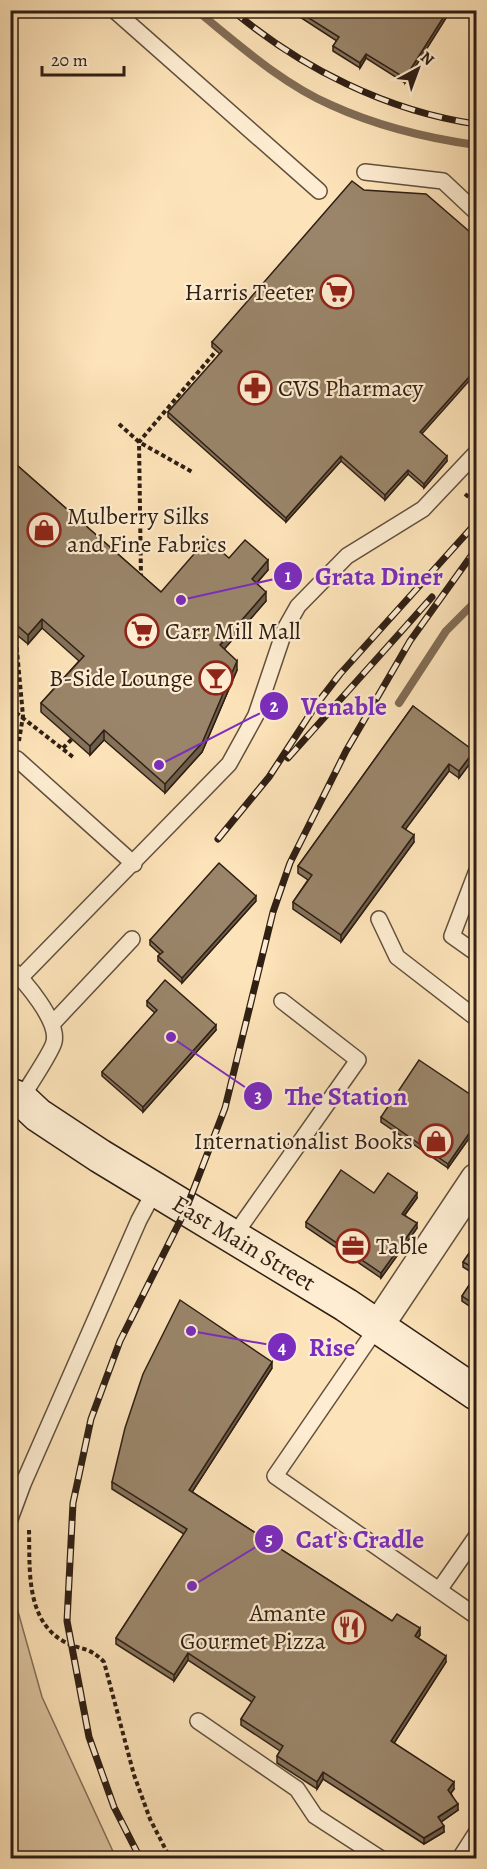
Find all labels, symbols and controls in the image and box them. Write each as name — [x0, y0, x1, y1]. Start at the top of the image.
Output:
scale bar — [42, 39, 124, 77]
north arrow — [388, 39, 448, 99]
text: N — [416, 46, 439, 71]
text: 20 m — [51, 48, 88, 72]
supermarket icon: Harris Teeter — [319, 274, 355, 310]
place label: Harris Teeter — [185, 276, 314, 308]
pharmacy icon: CVS Pharmacy — [237, 370, 273, 406]
place label: CVS Pharmacy — [278, 372, 424, 404]
place label: Mulberry Silks and Fine Fabrics — [67, 500, 227, 560]
shop icon: Mulberry Silks and Fine Fabrics — [26, 512, 62, 548]
callout: Grata Diner — [273, 554, 455, 598]
text: Grata Diner — [315, 559, 443, 594]
text: 1 — [285, 564, 292, 588]
supermarket icon: Carr Mill Mall — [124, 613, 160, 649]
place label: Carr Mill Mall — [165, 615, 301, 647]
bar icon: B-Side Lounge — [198, 660, 234, 696]
place label: B-Side Lounge — [49, 662, 193, 694]
callout: Venable — [259, 684, 399, 728]
text: Venable — [300, 689, 387, 724]
text: 2 — [270, 694, 279, 718]
callout: The Station — [243, 1074, 419, 1118]
text: The Station — [285, 1079, 408, 1114]
text: 3 — [254, 1084, 262, 1108]
shop icon: Internationalist Books — [418, 1123, 454, 1159]
place label: Internationalist Books — [194, 1125, 413, 1157]
street label: East Main Street — [166, 1188, 322, 1299]
office icon: Table — [335, 1228, 371, 1264]
place label: Table — [376, 1230, 428, 1262]
callout: Rise — [267, 1325, 368, 1369]
text: Rise — [309, 1330, 355, 1365]
text: 4 — [278, 1335, 287, 1359]
callout: Cat's Cradle — [254, 1517, 436, 1561]
text: Cat's Cradle — [296, 1522, 424, 1557]
text: 5 — [265, 1527, 273, 1551]
place label: Amante Gourmet Pizza — [180, 1597, 327, 1657]
restaurant icon: Amante Gourmet Pizza — [331, 1609, 367, 1645]

